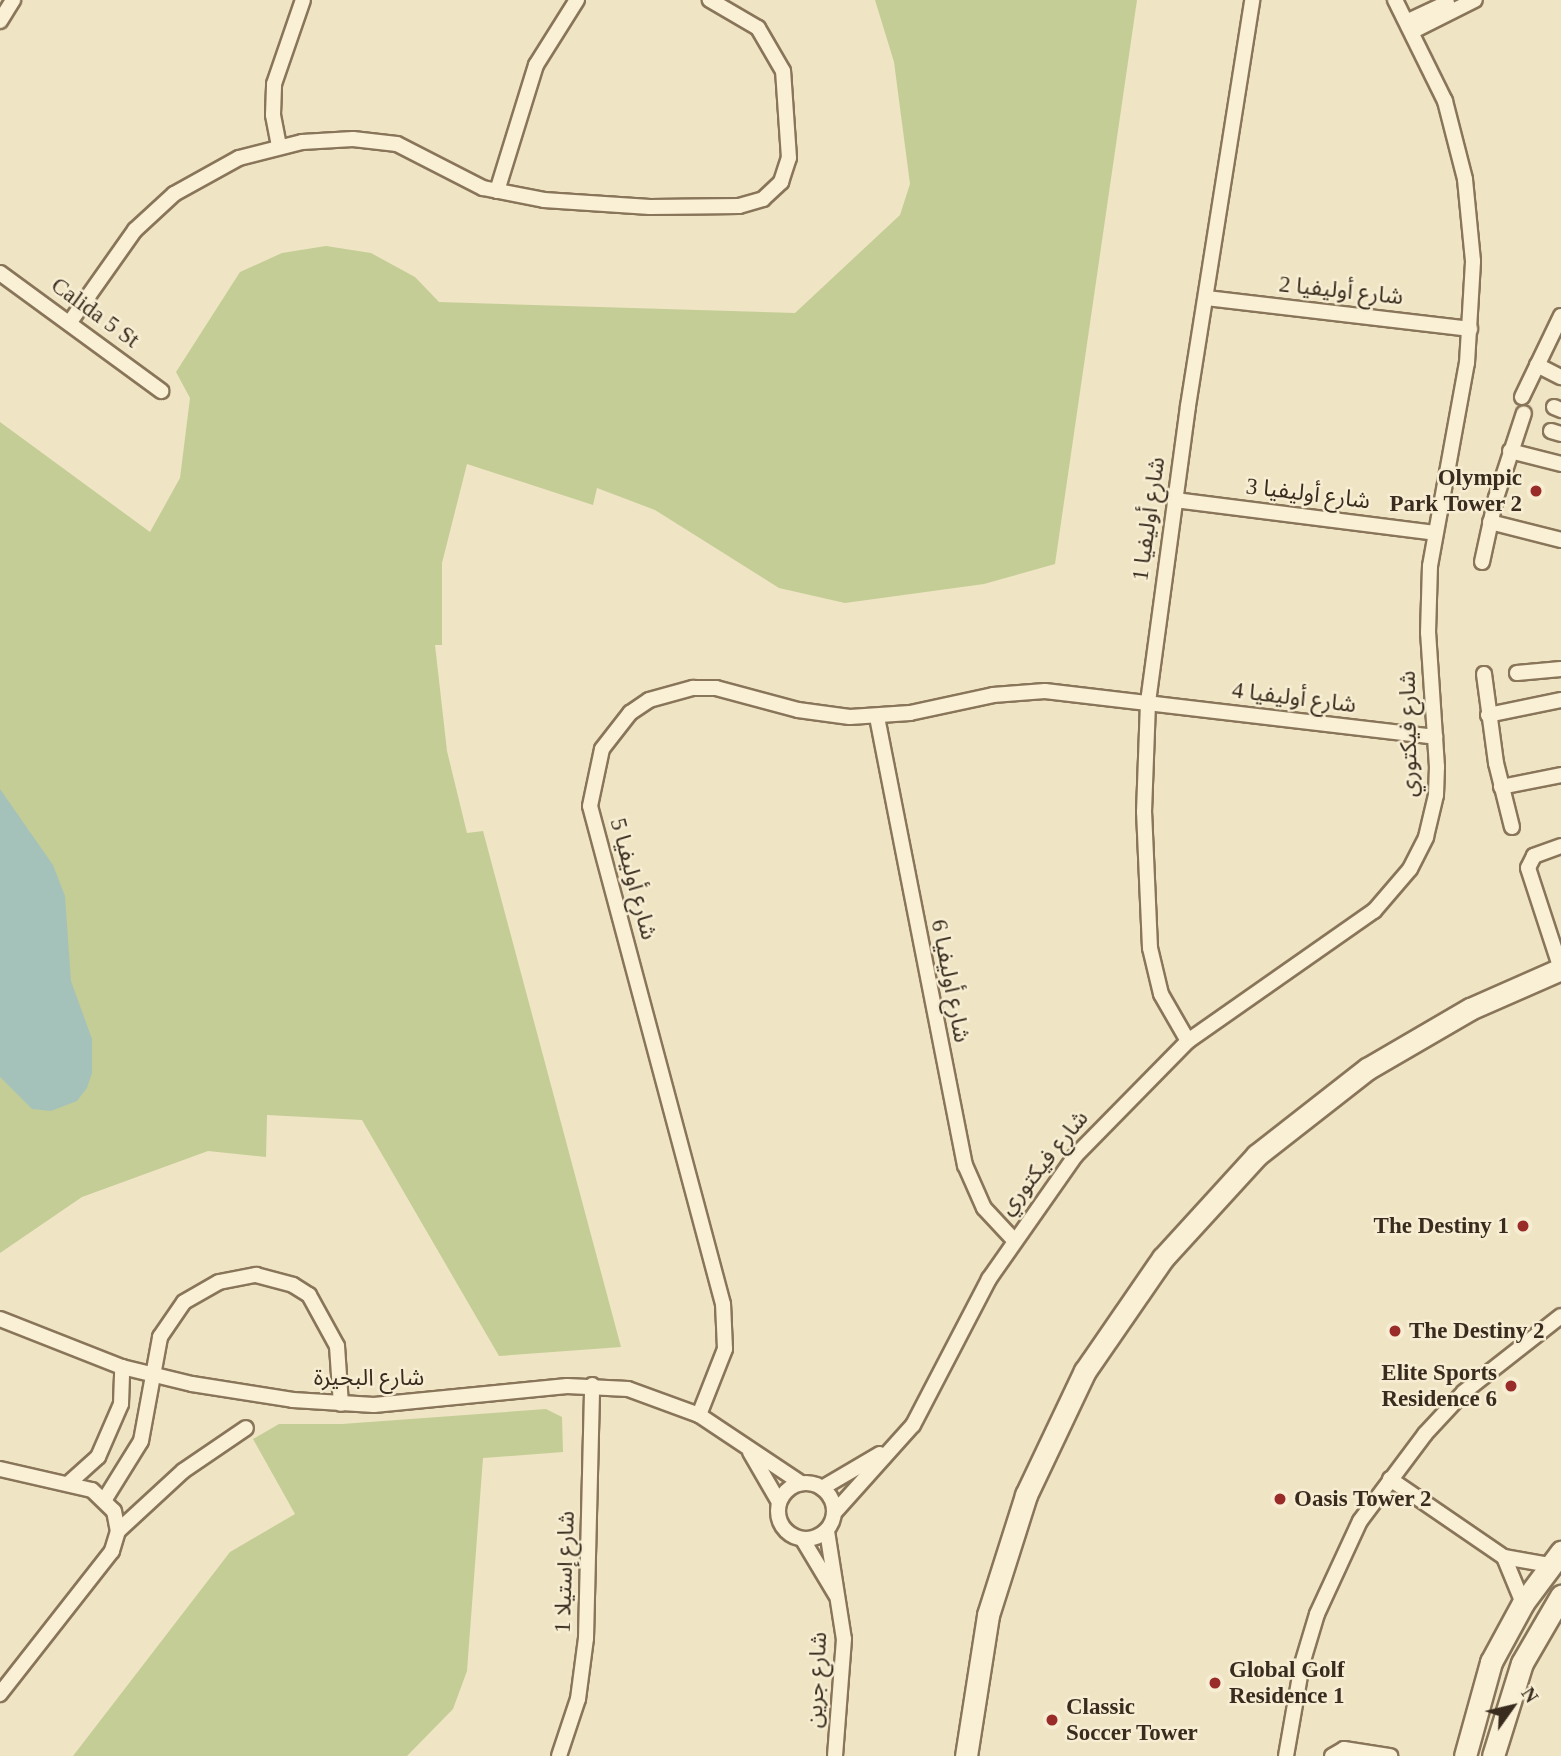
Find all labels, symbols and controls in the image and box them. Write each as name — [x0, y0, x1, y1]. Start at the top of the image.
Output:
street label: شارع أوليفيا 2 — [1278, 271, 1404, 311]
street label: Calida 5 St — [46, 272, 144, 354]
street label: شارع أوليفيا 1 — [1127, 455, 1171, 583]
place label: Olympic Park Tower 2 — [1389, 464, 1522, 518]
street label: شارع أوليفيا 3 — [1244, 473, 1372, 515]
marker: Olympic Park Tower 2 — [1528, 483, 1544, 499]
street label: شارع فيكتوري — [1394, 671, 1424, 797]
street label: شارع أوليفيا 4 — [1230, 677, 1358, 719]
street label: شارع أوليفيا 5 — [604, 815, 662, 943]
street label: شارع أوليفيا 6 — [925, 917, 975, 1045]
street label: شارع فيكتوري — [993, 1105, 1095, 1221]
place label: The Destiny 1 — [1374, 1212, 1509, 1240]
marker: The Destiny 1 — [1515, 1218, 1531, 1234]
place label: The Destiny 2 — [1409, 1317, 1544, 1345]
marker: The Destiny 2 — [1387, 1323, 1403, 1339]
place label: Elite Sports Residence 6 — [1381, 1359, 1497, 1413]
street label: شارع البحيرة — [314, 1364, 424, 1392]
marker: Elite Sports Residence 6 — [1503, 1378, 1519, 1394]
place label: Oasis Tower 2 — [1294, 1485, 1432, 1513]
marker: Oasis Tower 2 — [1272, 1491, 1288, 1507]
street label: شارع إستيلا 1 — [549, 1510, 581, 1634]
street label: شارع جرين — [801, 1631, 833, 1729]
place label: Global Golf Residence 1 — [1229, 1656, 1345, 1710]
north arrow — [1477, 1672, 1547, 1742]
marker: Global Golf Residence 1 — [1207, 1675, 1223, 1691]
text: N — [1517, 1683, 1542, 1707]
place label: Classic Soccer Tower — [1066, 1693, 1199, 1747]
marker: Classic Soccer Tower — [1044, 1712, 1060, 1728]

